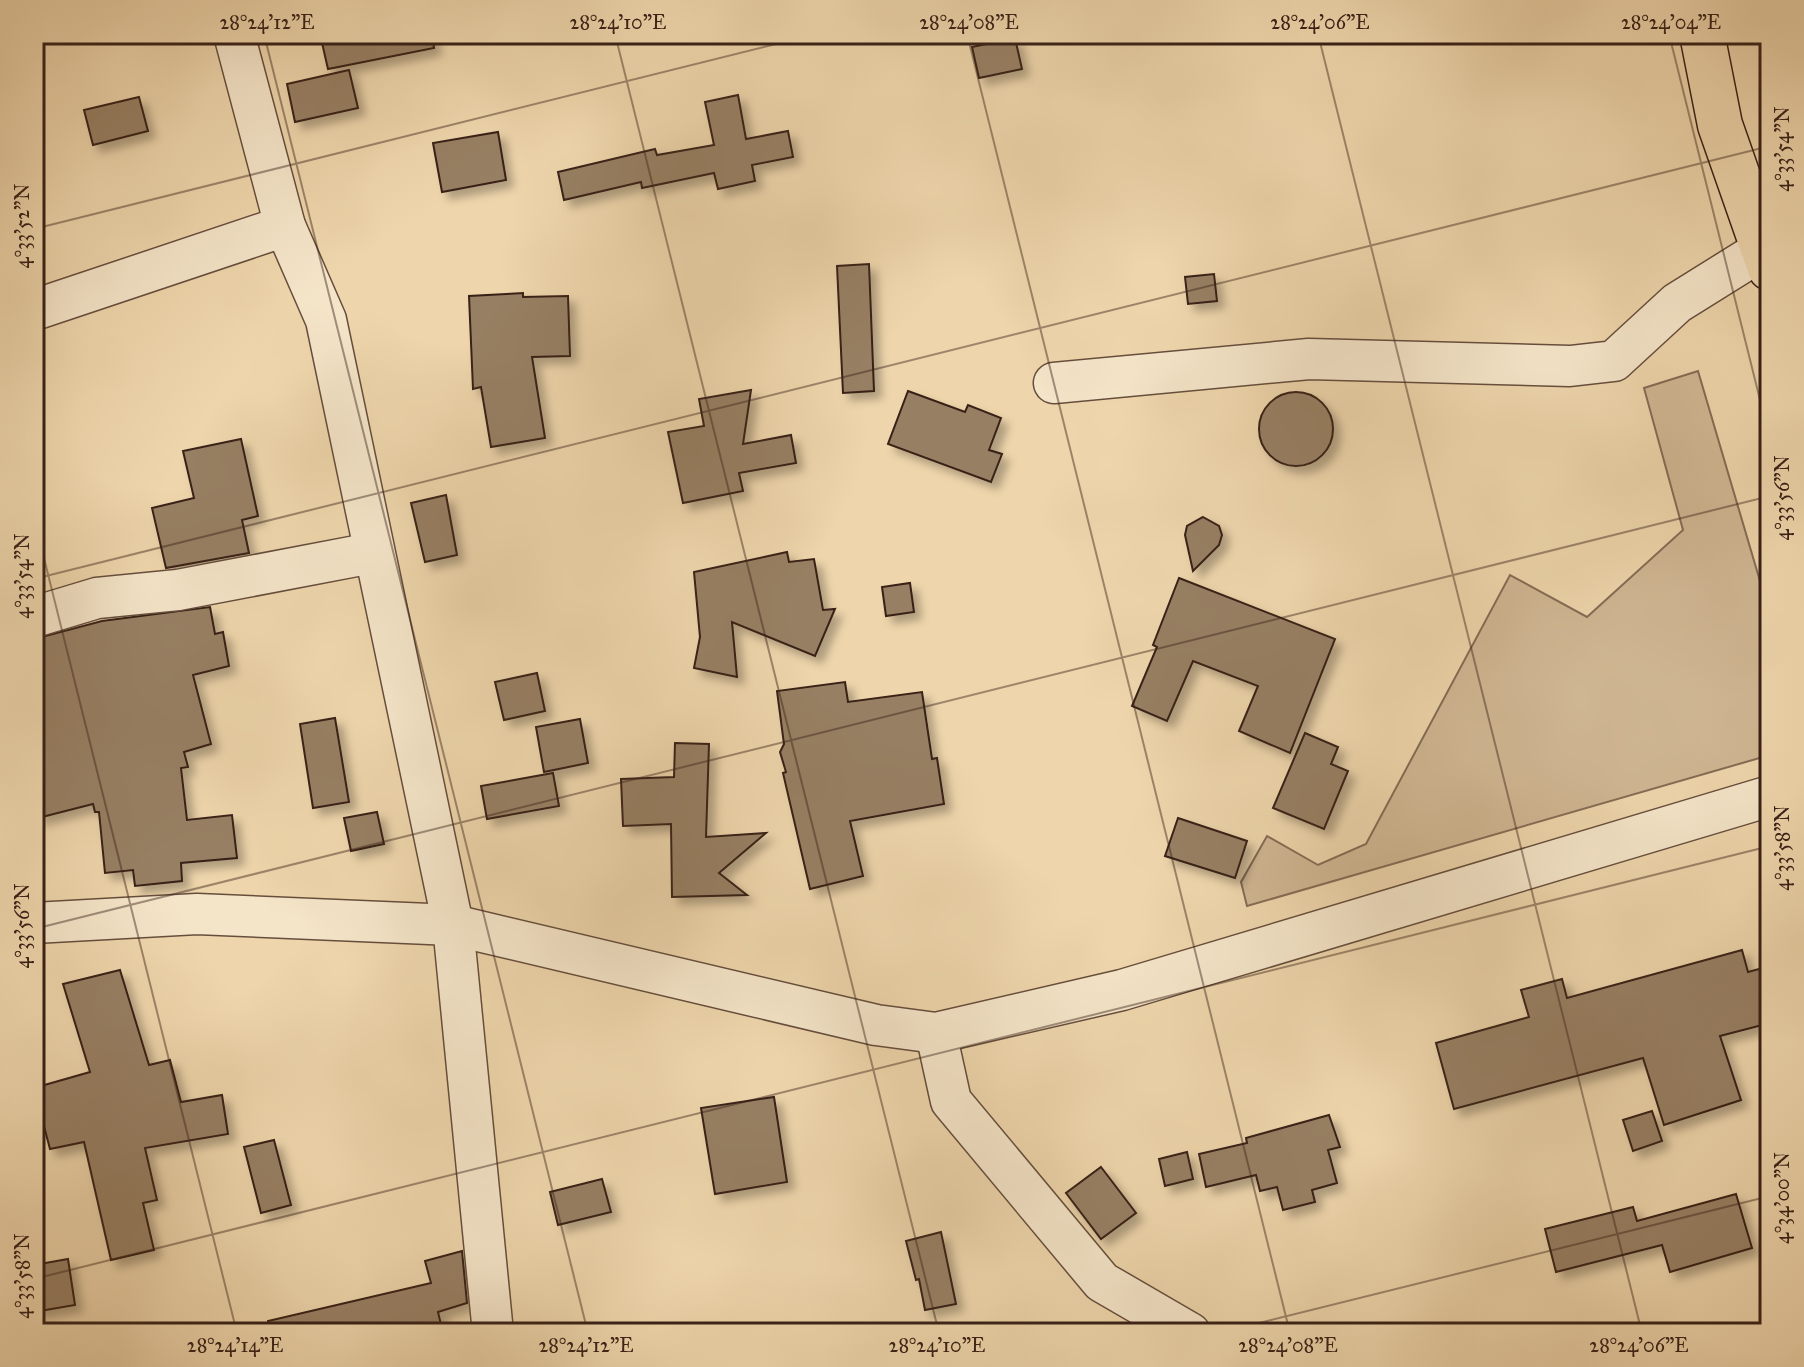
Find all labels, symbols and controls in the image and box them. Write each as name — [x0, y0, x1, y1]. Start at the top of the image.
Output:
text: 28°24'12"E — [219, 10, 315, 34]
text: 28°24'10"E — [570, 10, 666, 34]
text: 28°24'08"E — [919, 10, 1019, 34]
text: 28°24'06"E — [1270, 10, 1370, 34]
text: 28°24'04"E — [1621, 10, 1721, 34]
text: 4°33'54"N — [1770, 106, 1794, 192]
text: 4°33'52"N — [10, 184, 34, 268]
text: 4°33'56"N — [1770, 455, 1794, 541]
text: 4°33'54"N — [10, 533, 34, 619]
text: 4°33'58"N — [1770, 805, 1794, 891]
text: 4°33'56"N — [10, 883, 34, 969]
text: 4°34'00"N — [1770, 1152, 1794, 1244]
text: 4°33'58"N — [10, 1233, 34, 1319]
text: 28°24'14"E — [187, 1333, 283, 1357]
text: 28°24'12"E — [538, 1333, 634, 1357]
text: 28°24'10"E — [889, 1333, 985, 1357]
text: 28°24'08"E — [1238, 1333, 1338, 1357]
text: 28°24'06"E — [1589, 1333, 1689, 1357]

